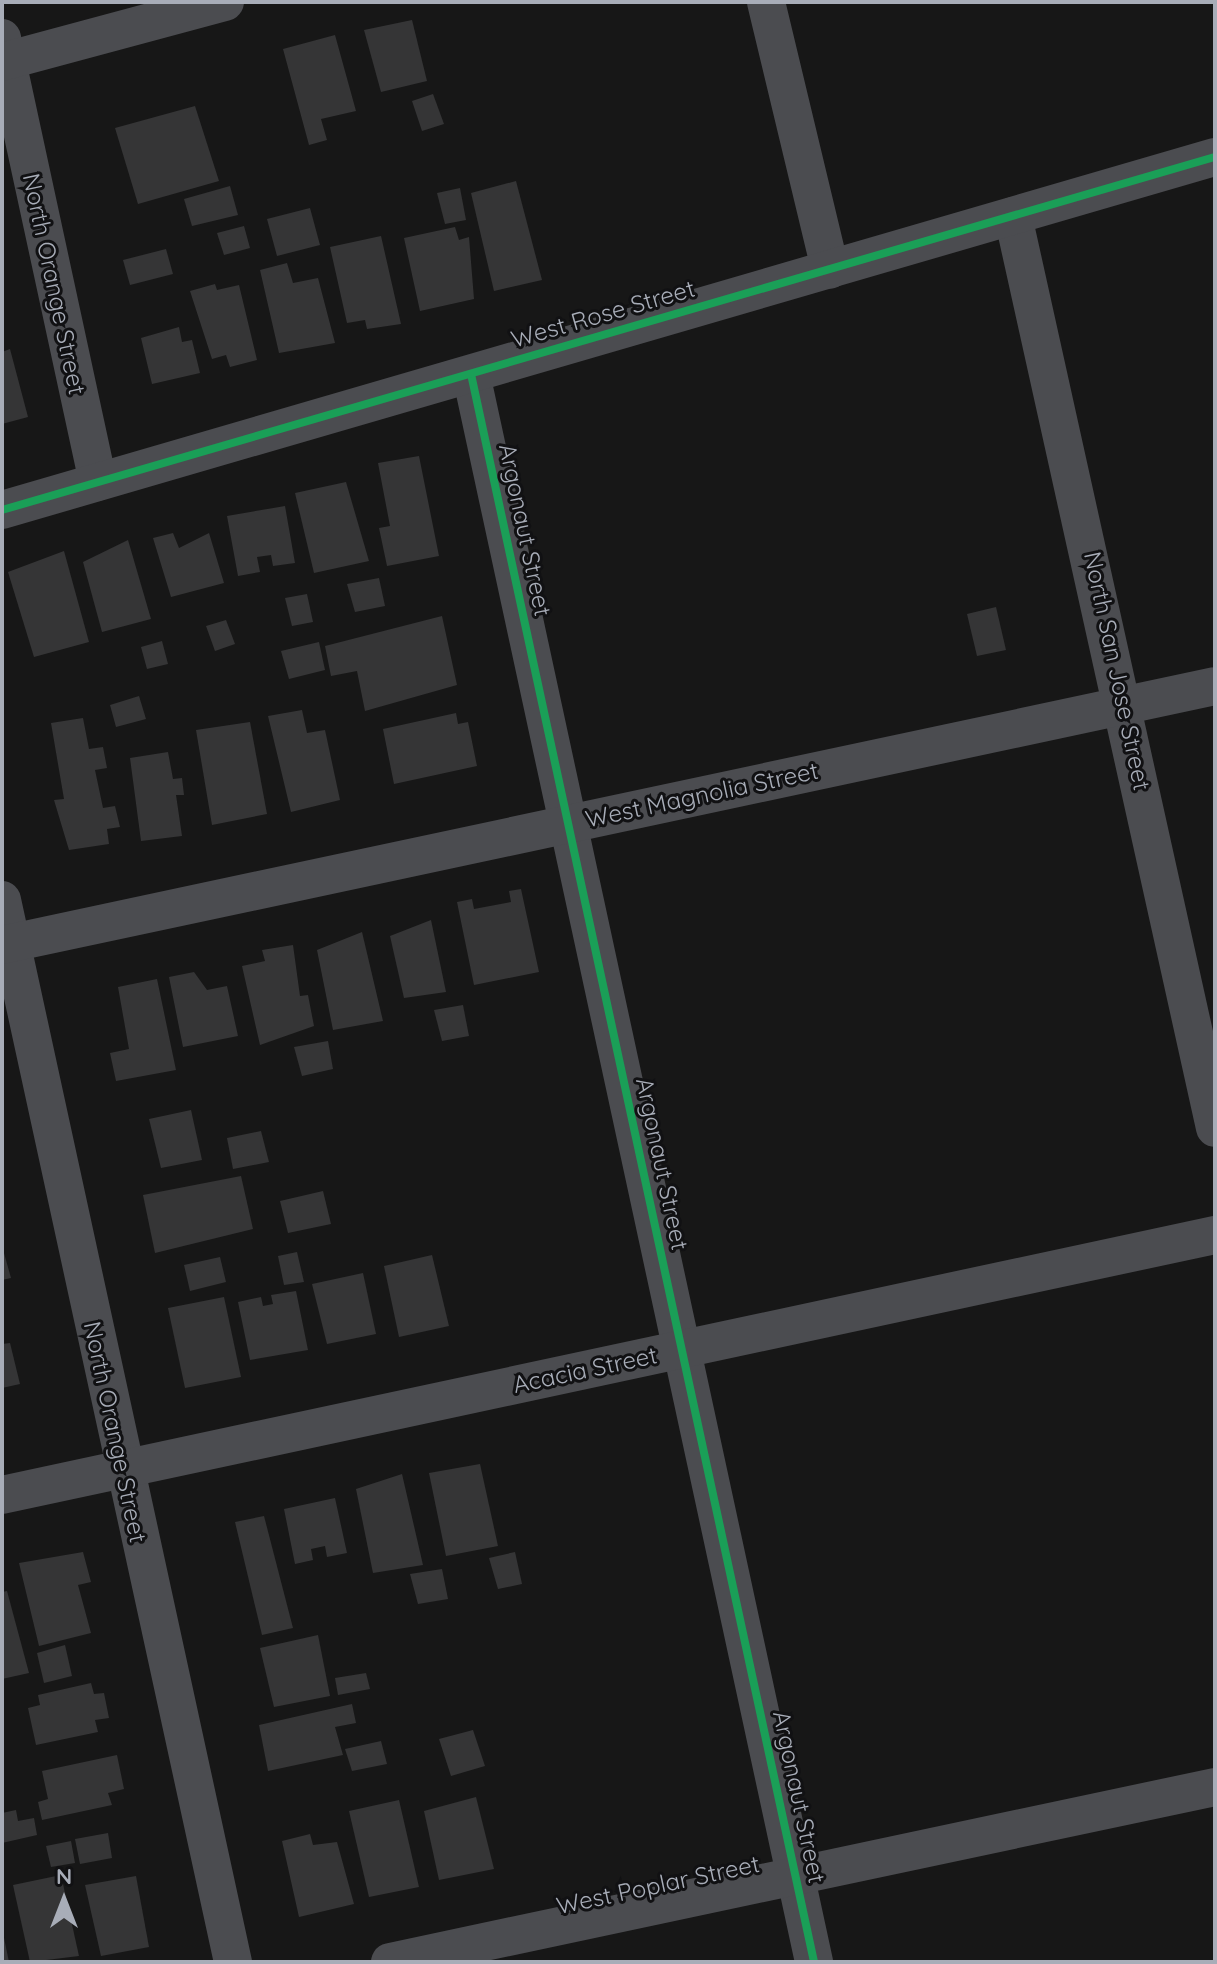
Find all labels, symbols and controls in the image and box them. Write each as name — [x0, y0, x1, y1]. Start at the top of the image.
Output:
street label: North Orange Street — [16, 171, 92, 397]
street label: West Rose Street — [508, 274, 698, 354]
street label: Argonaut Street — [493, 441, 557, 619]
street label: North San Jose Street — [1078, 549, 1156, 793]
street label: West Magnolia Street — [583, 756, 821, 834]
street label: Argonaut Street — [630, 1075, 694, 1253]
street label: North Orange Street — [77, 1319, 153, 1545]
street label: Acacia Street — [510, 1341, 660, 1399]
street label: Argonaut Street — [767, 1708, 831, 1886]
street label: West Poplar Street — [554, 1849, 762, 1921]
north arrow — [24, 1860, 104, 1940]
text: N — [56, 1862, 72, 1890]

